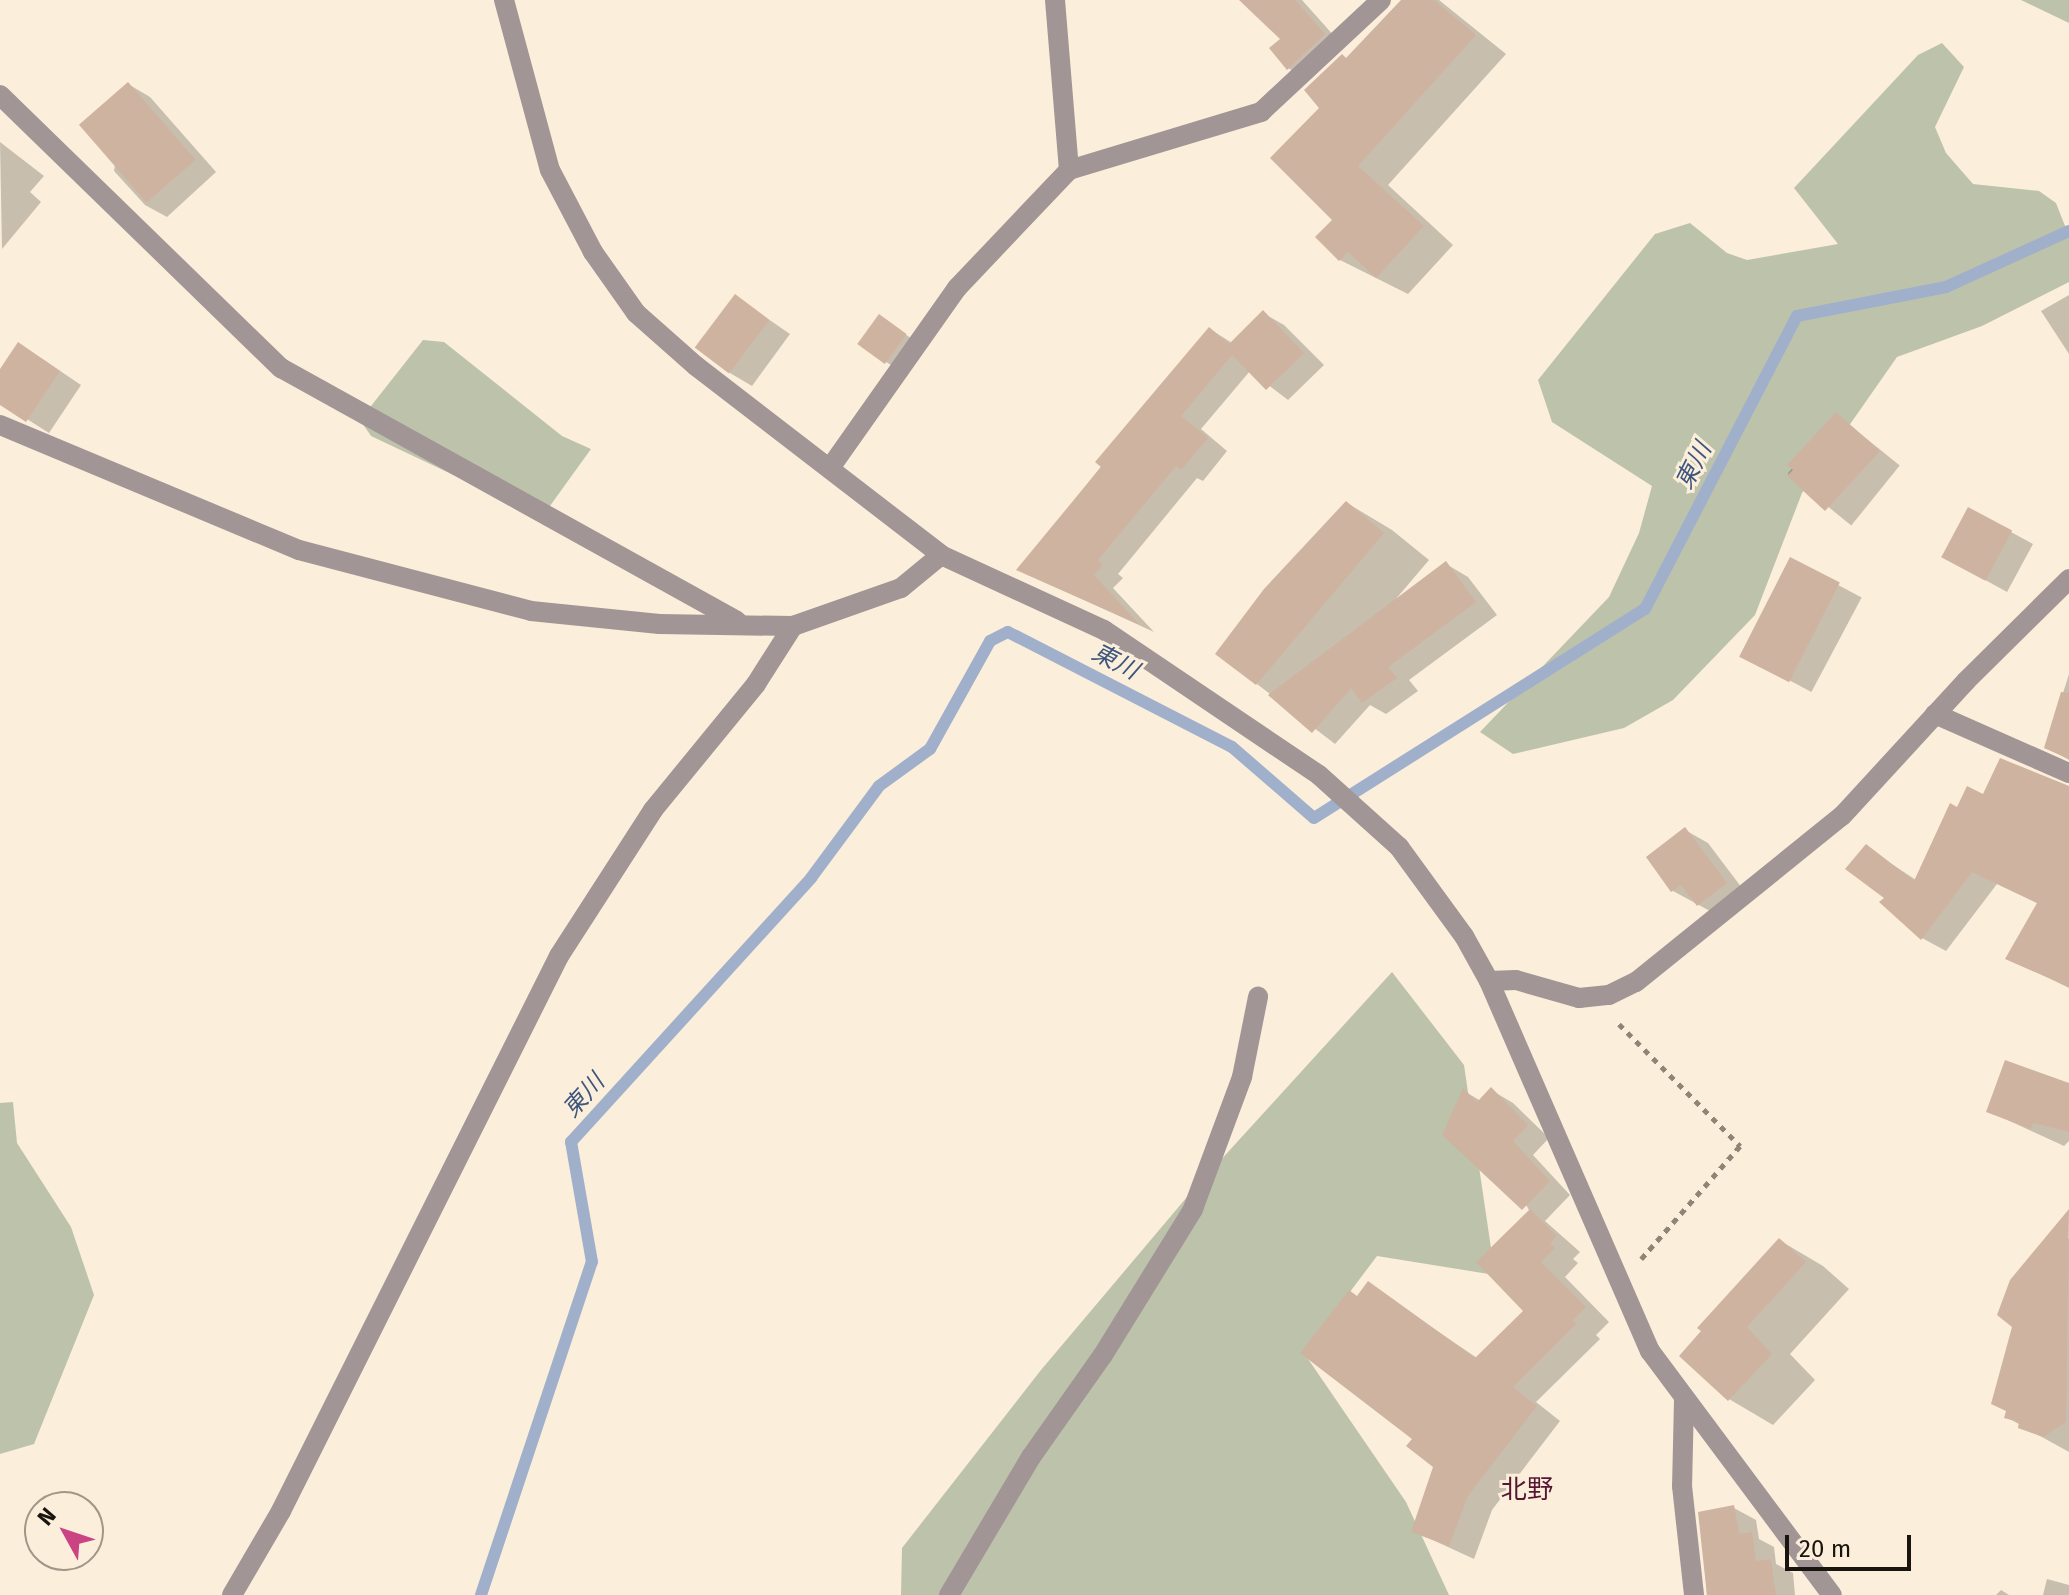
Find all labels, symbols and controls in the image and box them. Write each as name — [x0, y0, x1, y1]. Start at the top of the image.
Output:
water label: 東川 — [1670, 438, 1718, 494]
water label: 東川 — [1087, 638, 1143, 686]
water label: 東川 — [557, 1069, 611, 1123]
district label: 北野 — [1501, 1474, 1553, 1506]
north arrow — [24, 1491, 104, 1571]
text: N — [32, 1502, 62, 1531]
scale bar — [1789, 1519, 1915, 1569]
text: 20 m — [1799, 1535, 1851, 1563]

